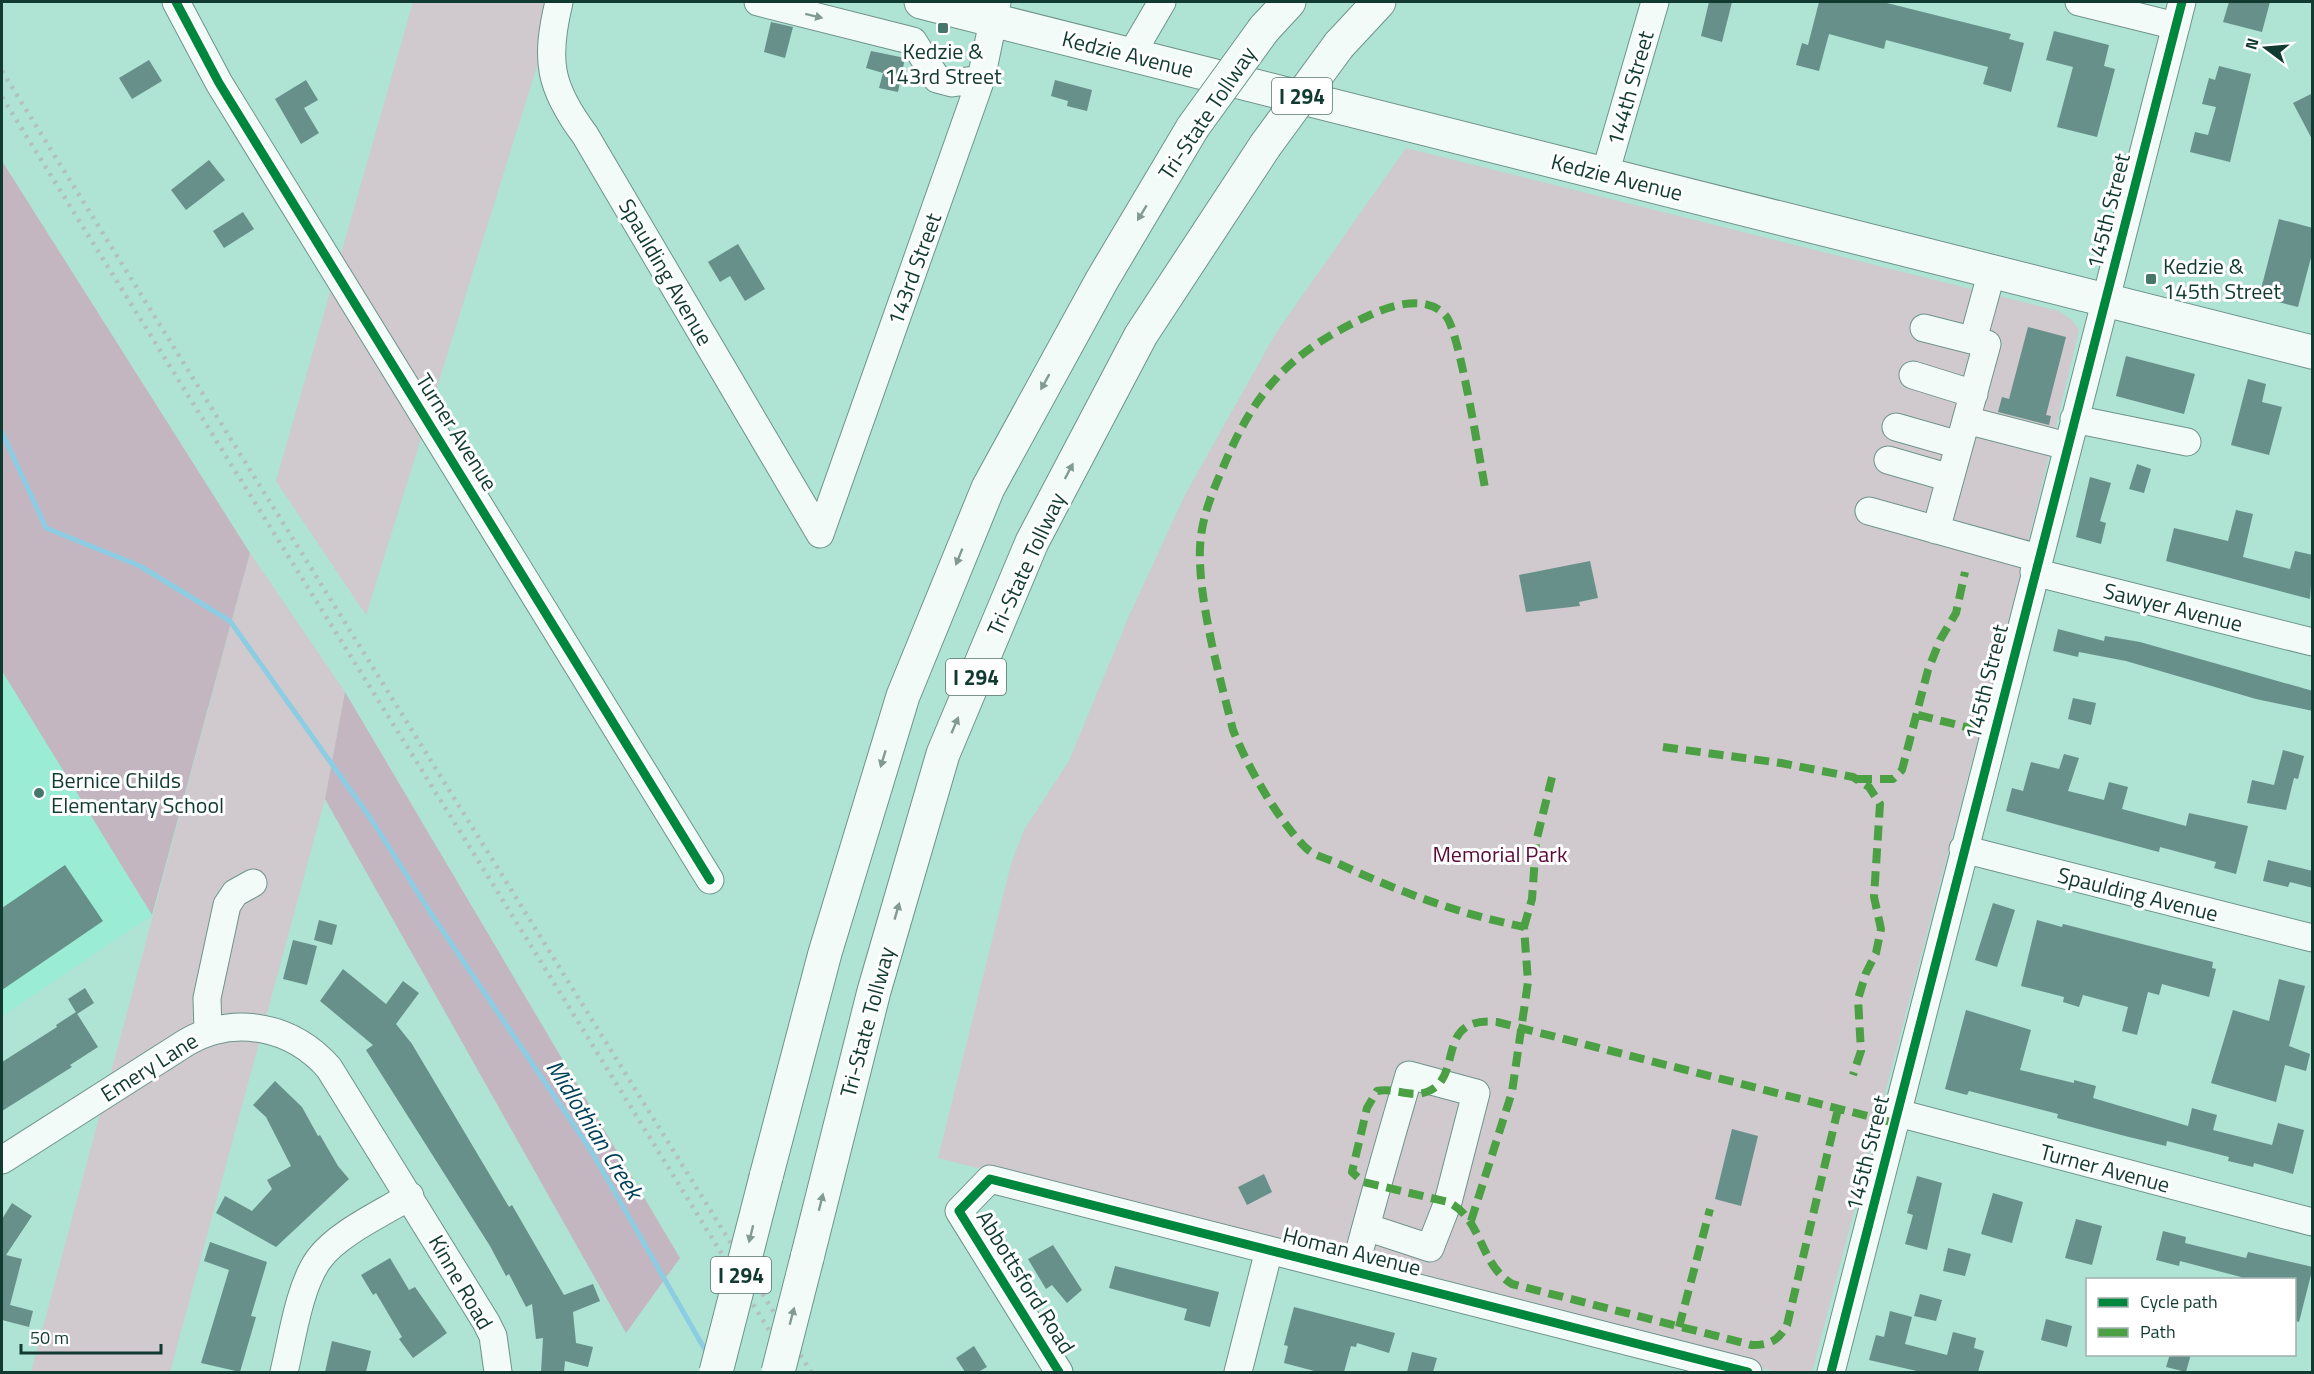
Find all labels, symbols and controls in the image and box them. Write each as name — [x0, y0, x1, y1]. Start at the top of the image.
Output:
one-way arrow — [805, 12, 823, 21]
north arrow — [2236, 18, 2296, 78]
marker: Kedzie & 143rd Street — [936, 21, 950, 35]
street label: Kedzie Avenue — [1059, 21, 1197, 87]
street label: 144th Street — [1597, 26, 1663, 149]
place label: Kedzie & 143rd Street — [884, 34, 1002, 93]
text: N — [2239, 35, 2265, 53]
street label: Tri-State Tollway — [1150, 39, 1265, 187]
road number: I 294 — [1272, 78, 1332, 114]
street label: Kedzie Avenue — [1548, 144, 1686, 210]
street label: 145th Street — [2077, 149, 2139, 272]
street label: Spaulding Avenue — [610, 192, 722, 352]
one-way arrow — [1136, 205, 1147, 221]
street label: 143rd Street — [878, 208, 950, 330]
place label: Kedzie & 145th Street — [2163, 249, 2281, 308]
marker: Kedzie & 145th Street — [2144, 272, 2158, 286]
street label: Turner Avenue — [407, 367, 507, 497]
one-way arrow — [1041, 374, 1051, 391]
one-way arrow — [1064, 462, 1074, 479]
street label: Tri-State Tollway — [978, 486, 1074, 641]
one-way arrow — [954, 548, 963, 566]
street label: Sawyer Avenue — [2100, 573, 2246, 641]
street label: 145th Street — [1955, 620, 2017, 743]
road number: I 294 — [946, 659, 1006, 695]
one-way arrow — [950, 716, 960, 734]
one-way arrow — [878, 750, 888, 768]
place label: Bernice Childs Elementary School — [51, 763, 224, 822]
marker: Bernice Childs Elementary School — [32, 786, 46, 800]
park label: Memorial Park — [1433, 837, 1568, 871]
street label: Spaulding Avenue — [2054, 858, 2222, 930]
one-way arrow — [893, 902, 902, 920]
street label: Tri-State Tollway — [831, 942, 904, 1101]
street label: Emery Lane — [94, 1024, 204, 1110]
water label: Midlothian Creek — [538, 1052, 654, 1209]
street label: 145th Street — [1836, 1091, 1898, 1214]
street label: Turner Avenue — [2036, 1134, 2174, 1202]
one-way arrow — [817, 1192, 827, 1211]
street label: Abbottsford Road — [968, 1204, 1084, 1360]
street label: Homan Avenue — [1279, 1217, 1425, 1285]
one-way arrow — [746, 1224, 756, 1243]
street label: Kinne Road — [420, 1228, 502, 1336]
road number: I 294 — [711, 1257, 771, 1293]
legend — [2086, 1278, 2296, 1356]
text: Cycle path — [2140, 1288, 2218, 1315]
one-way arrow — [788, 1307, 798, 1325]
scale bar — [21, 1317, 160, 1355]
text: Path — [2140, 1318, 2176, 1345]
text: 50 m — [30, 1324, 69, 1351]

